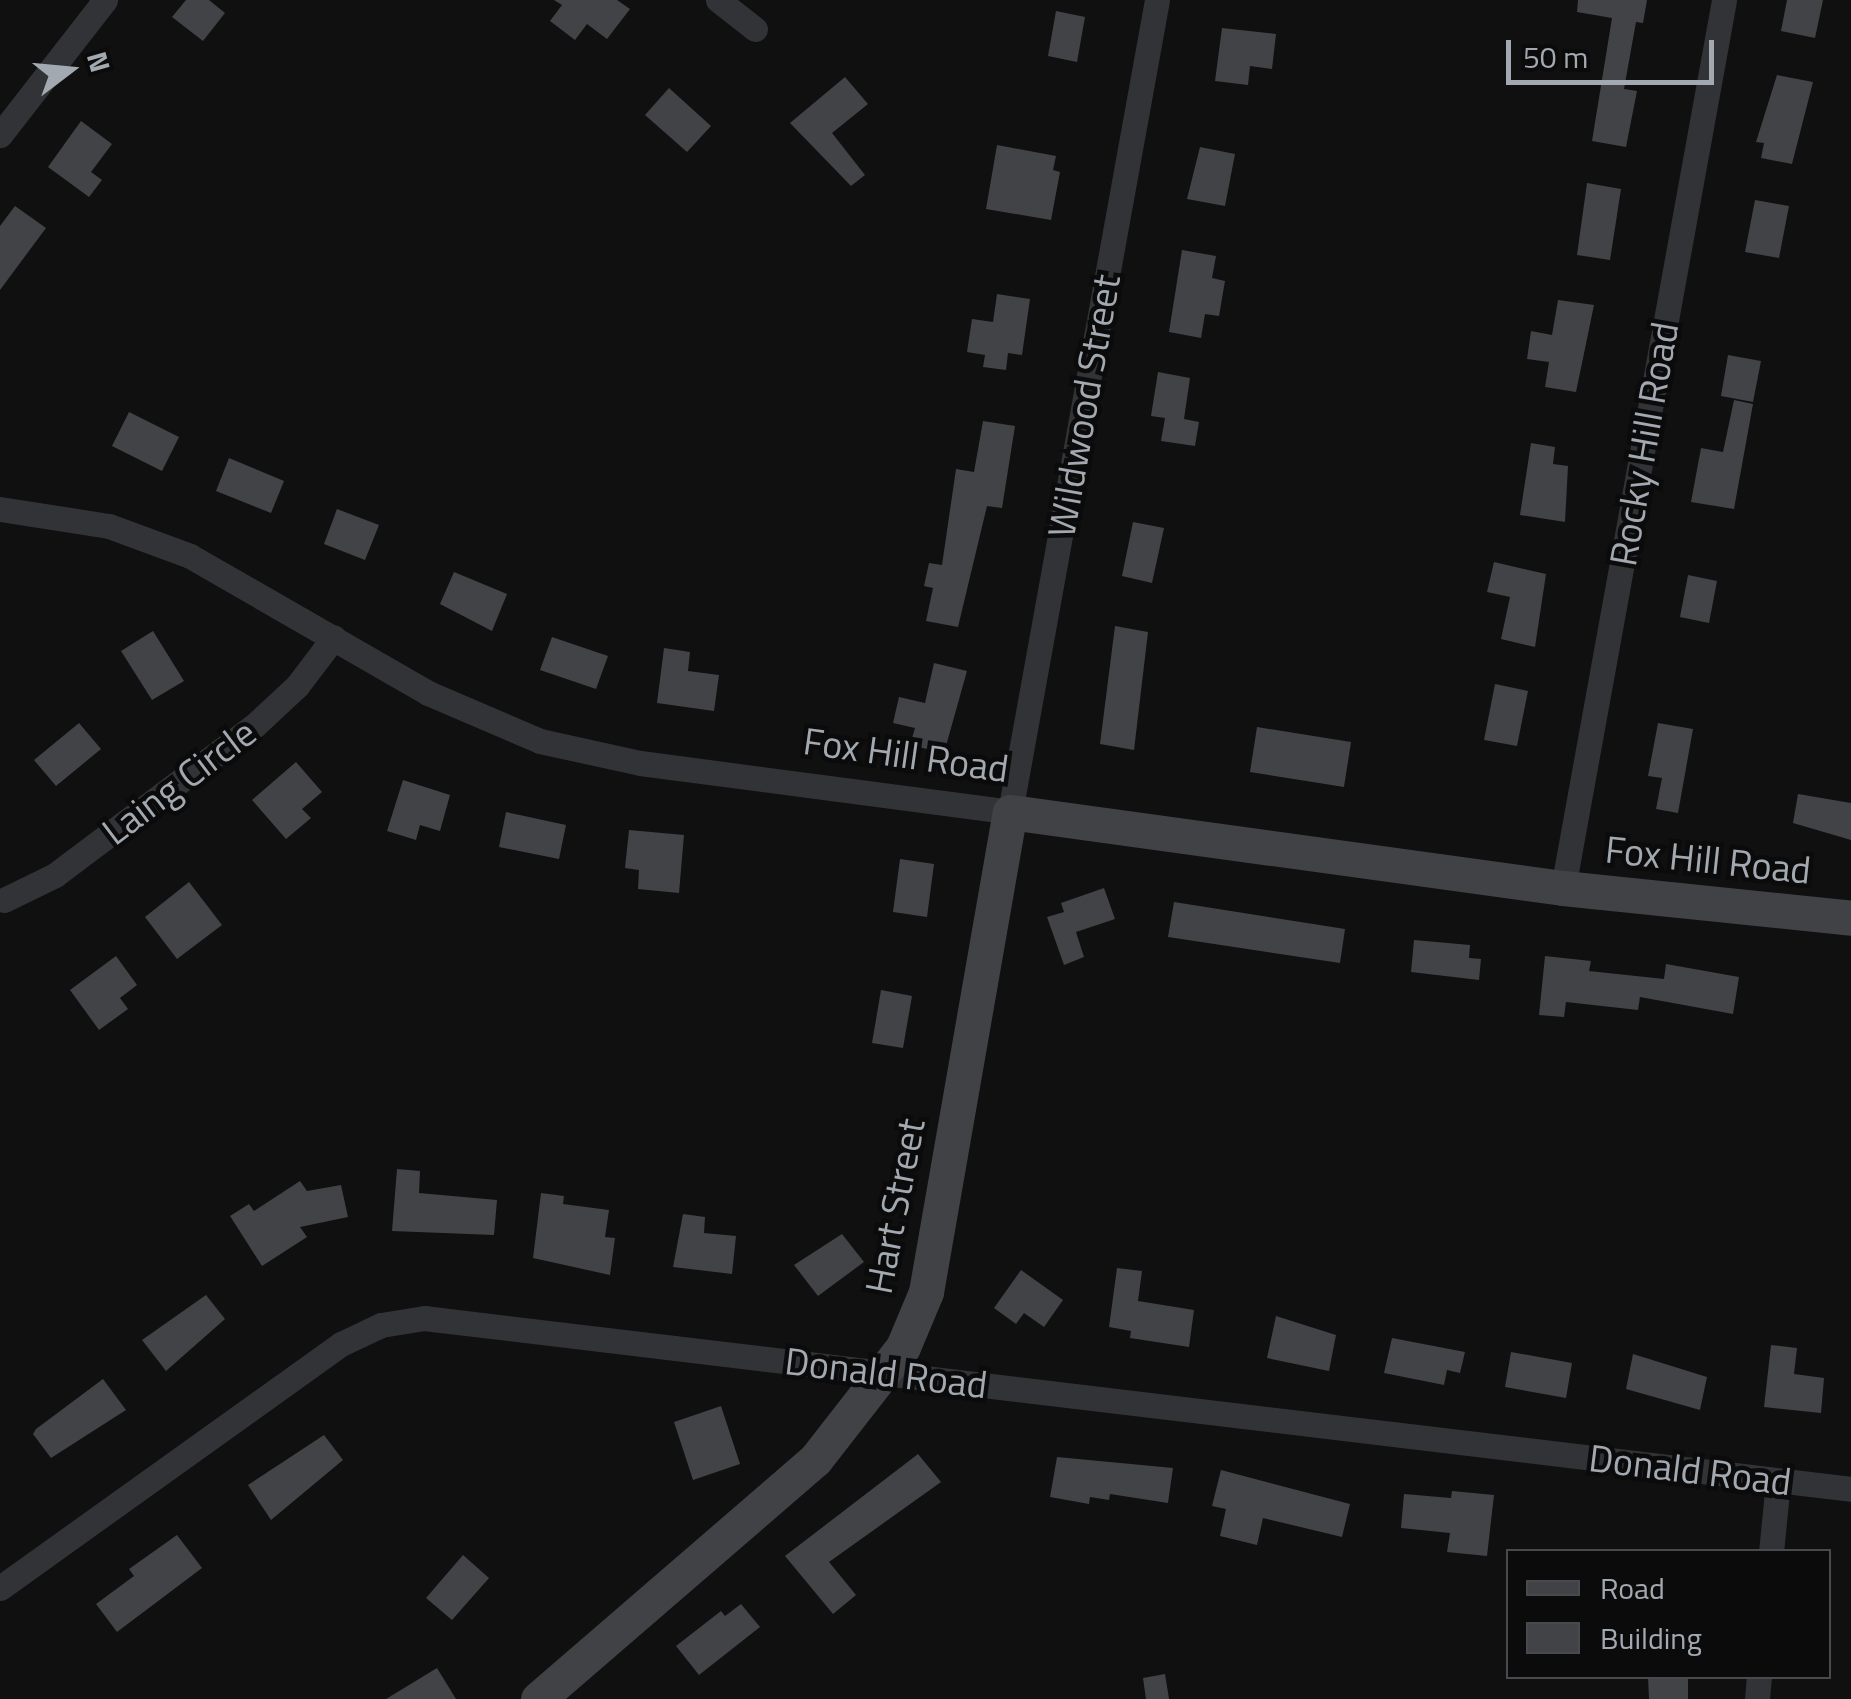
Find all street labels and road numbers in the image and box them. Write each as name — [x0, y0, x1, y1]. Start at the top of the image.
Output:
street label: Wildwood Street — [1038, 271, 1130, 541]
street label: Rocky Hill Road — [1600, 319, 1688, 569]
street label: Laing Circle — [93, 710, 265, 854]
street label: Fox Hill Road — [801, 718, 1011, 792]
street label: Fox Hill Road — [1603, 827, 1813, 893]
street label: Hart Street — [856, 1115, 934, 1297]
street label: Donald Road — [782, 1338, 990, 1408]
street label: Donald Road — [1586, 1435, 1794, 1505]

